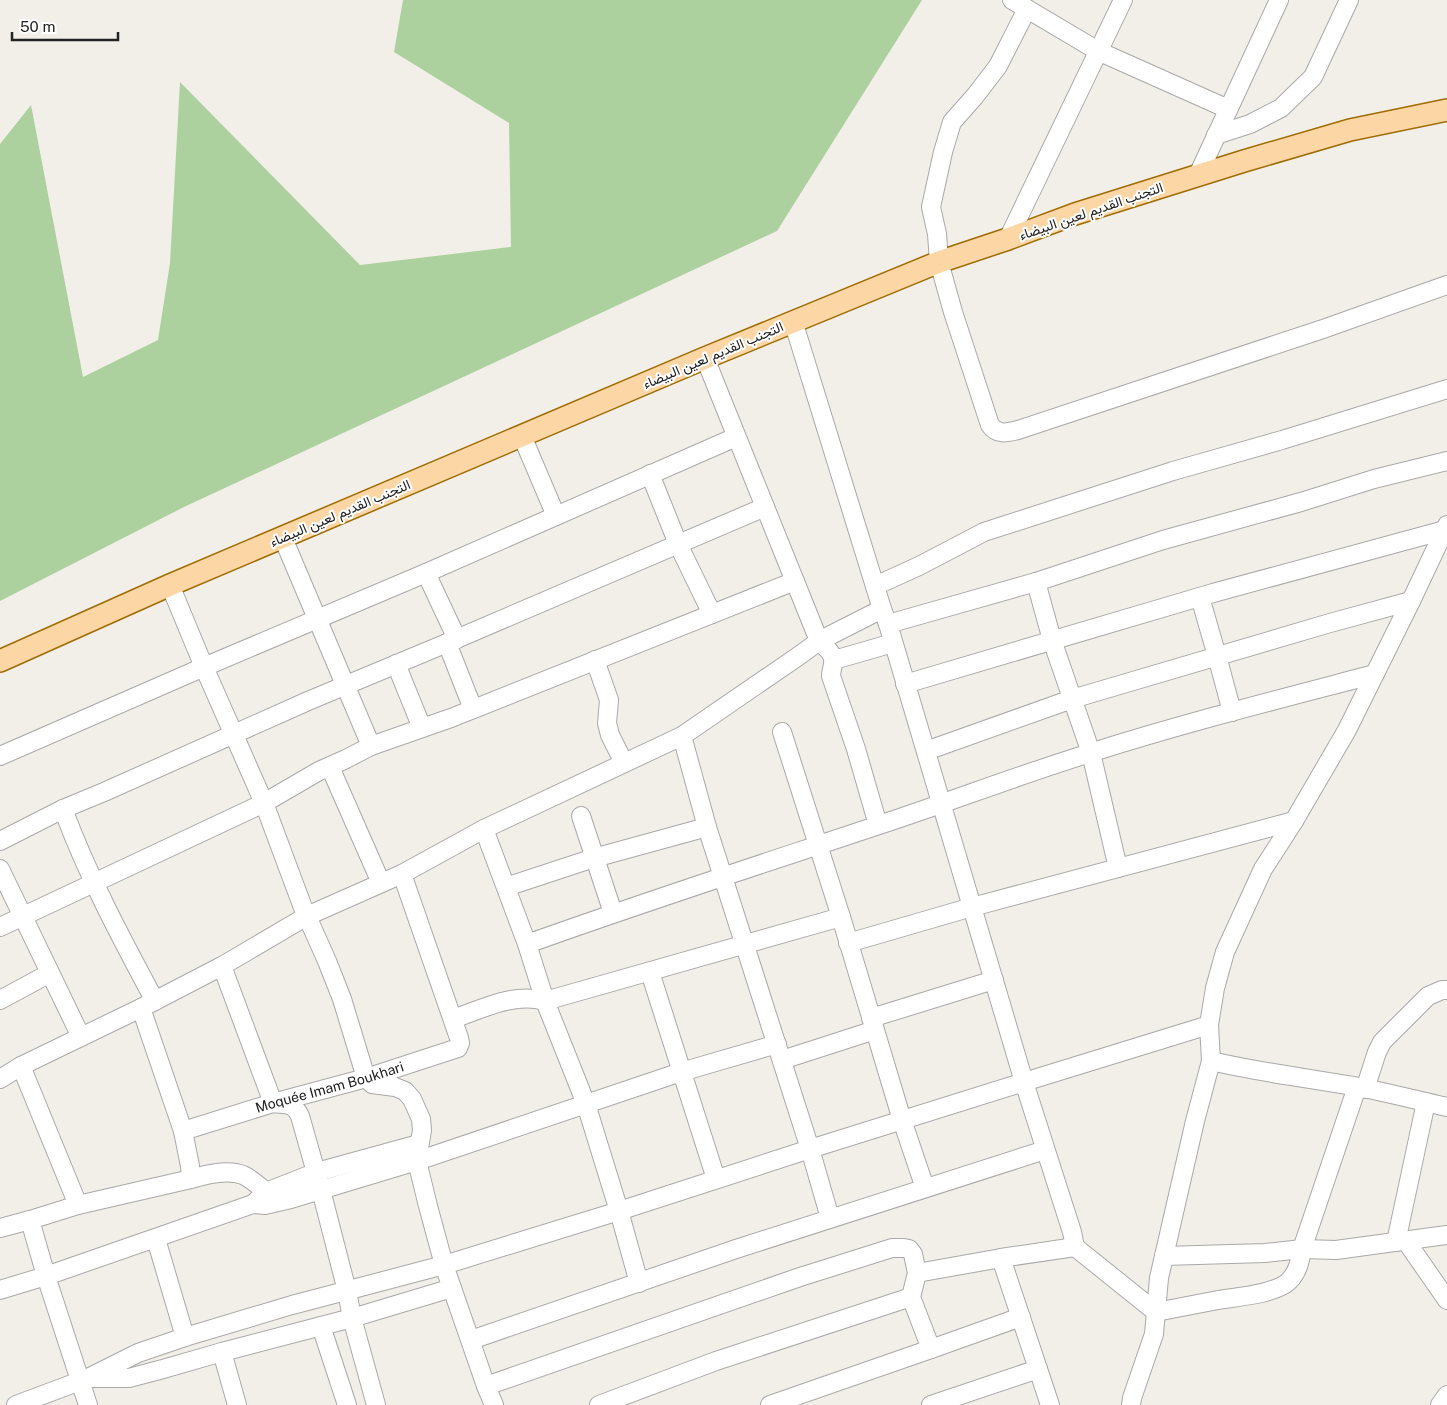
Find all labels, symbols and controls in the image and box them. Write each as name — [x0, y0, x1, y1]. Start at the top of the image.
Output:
scale bar — [12, 10, 119, 42]
text: 50 m — [20, 18, 55, 35]
street label: التجنب القديم لعين البيضاء — [1017, 179, 1165, 244]
street label: التجنب القديم لعين البيضاء — [640, 318, 786, 393]
street label: التجنب القديم لعين البيضاء — [267, 476, 413, 551]
street label: Moquée Imam Boukhari — [253, 1058, 406, 1116]

